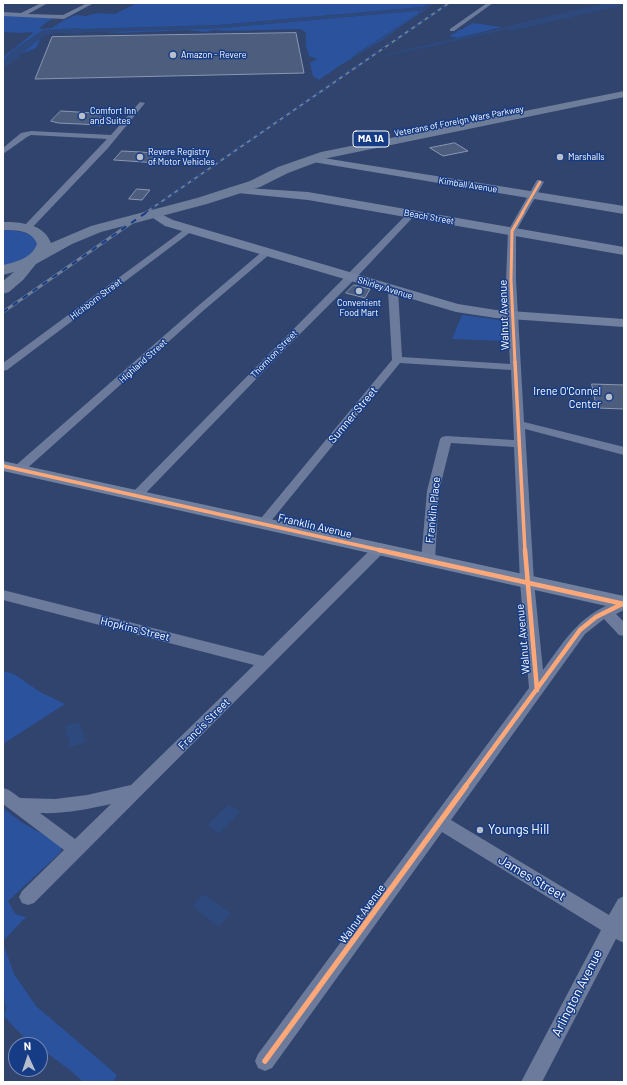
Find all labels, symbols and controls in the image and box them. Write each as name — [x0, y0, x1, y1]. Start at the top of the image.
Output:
marker: Amazon - Revere — [168, 50, 178, 60]
place label: Amazon - Revere — [181, 50, 247, 60]
street label: Veterans of Foreign Wars Parkway — [393, 103, 525, 139]
place label: Comfort Inn and Suites — [90, 106, 136, 127]
marker: Comfort Inn and Suites — [77, 111, 87, 121]
road number: MA 1A — [353, 131, 389, 147]
place label: Revere Registry of Motor Vehicles — [148, 147, 215, 168]
marker: Revere Registry of Motor Vehicles — [135, 152, 145, 162]
marker: Marshalls — [555, 152, 565, 162]
place label: Marshalls — [568, 152, 605, 162]
street label: Kimball Avenue — [438, 175, 498, 195]
street label: Beach Street — [403, 207, 455, 227]
street label: Shirley Avenue — [356, 275, 414, 301]
street label: Hichborn Street — [68, 276, 124, 322]
street label: Walnut Avenue — [496, 280, 512, 350]
marker: Convenient Food Mart — [354, 286, 364, 296]
place label: Convenient Food Mart — [337, 298, 381, 319]
street label: Thornton Street — [249, 328, 299, 380]
street label: Highland Street — [117, 337, 169, 385]
street label: Sumner Street — [326, 384, 380, 446]
place label: Irene O'Connel Center — [533, 384, 601, 410]
marker: Irene O'Connel Center — [604, 392, 614, 402]
street label: Franklin Place — [423, 476, 443, 544]
street label: Franklin Avenue — [277, 511, 353, 541]
street label: Walnut Avenue — [513, 603, 533, 675]
street label: Hopkins Street — [99, 614, 171, 644]
street label: Francis Street — [175, 695, 233, 753]
place label: Youngs Hill — [488, 822, 549, 838]
marker: Youngs Hill — [475, 825, 485, 835]
street label: James Street — [495, 852, 569, 904]
street label: Walnut Avenue — [336, 882, 388, 946]
street label: Arlington Avenue — [548, 947, 606, 1039]
north arrow — [8, 1037, 48, 1077]
text: N — [23, 1039, 31, 1052]

